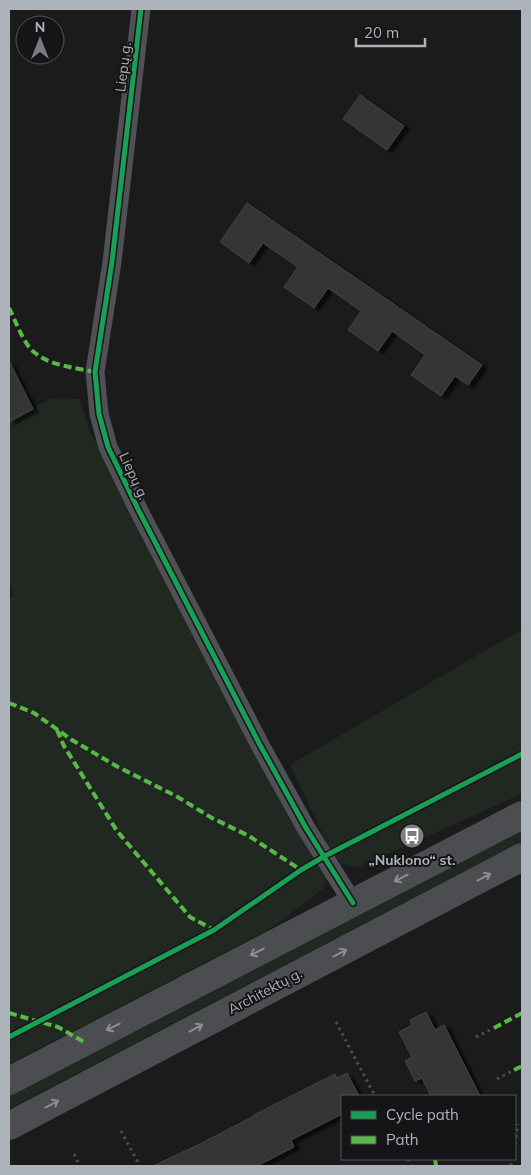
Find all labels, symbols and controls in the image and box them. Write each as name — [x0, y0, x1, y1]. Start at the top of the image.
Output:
north arrow — [15, 15, 65, 65]
scale bar — [356, 15, 425, 47]
text: N — [35, 18, 45, 36]
text: 20 m — [364, 23, 399, 42]
street label: Liepų g. — [111, 41, 135, 93]
street label: Liepų g. — [115, 449, 153, 503]
bus stop icon: „Nuklono“ st. — [399, 823, 425, 849]
place label: „Nuklono“ st. — [368, 851, 456, 869]
one-way arrow — [476, 872, 491, 882]
one-way arrow — [394, 874, 409, 883]
one-way arrow — [250, 948, 265, 957]
one-way arrow — [332, 948, 347, 958]
street label: Architektų g. — [225, 964, 305, 1018]
one-way arrow — [105, 1022, 120, 1032]
one-way arrow — [188, 1023, 203, 1033]
legend — [341, 1095, 516, 1160]
one-way arrow — [44, 1098, 58, 1108]
text: Cycle path — [386, 1105, 459, 1124]
text: Path — [386, 1130, 418, 1149]

